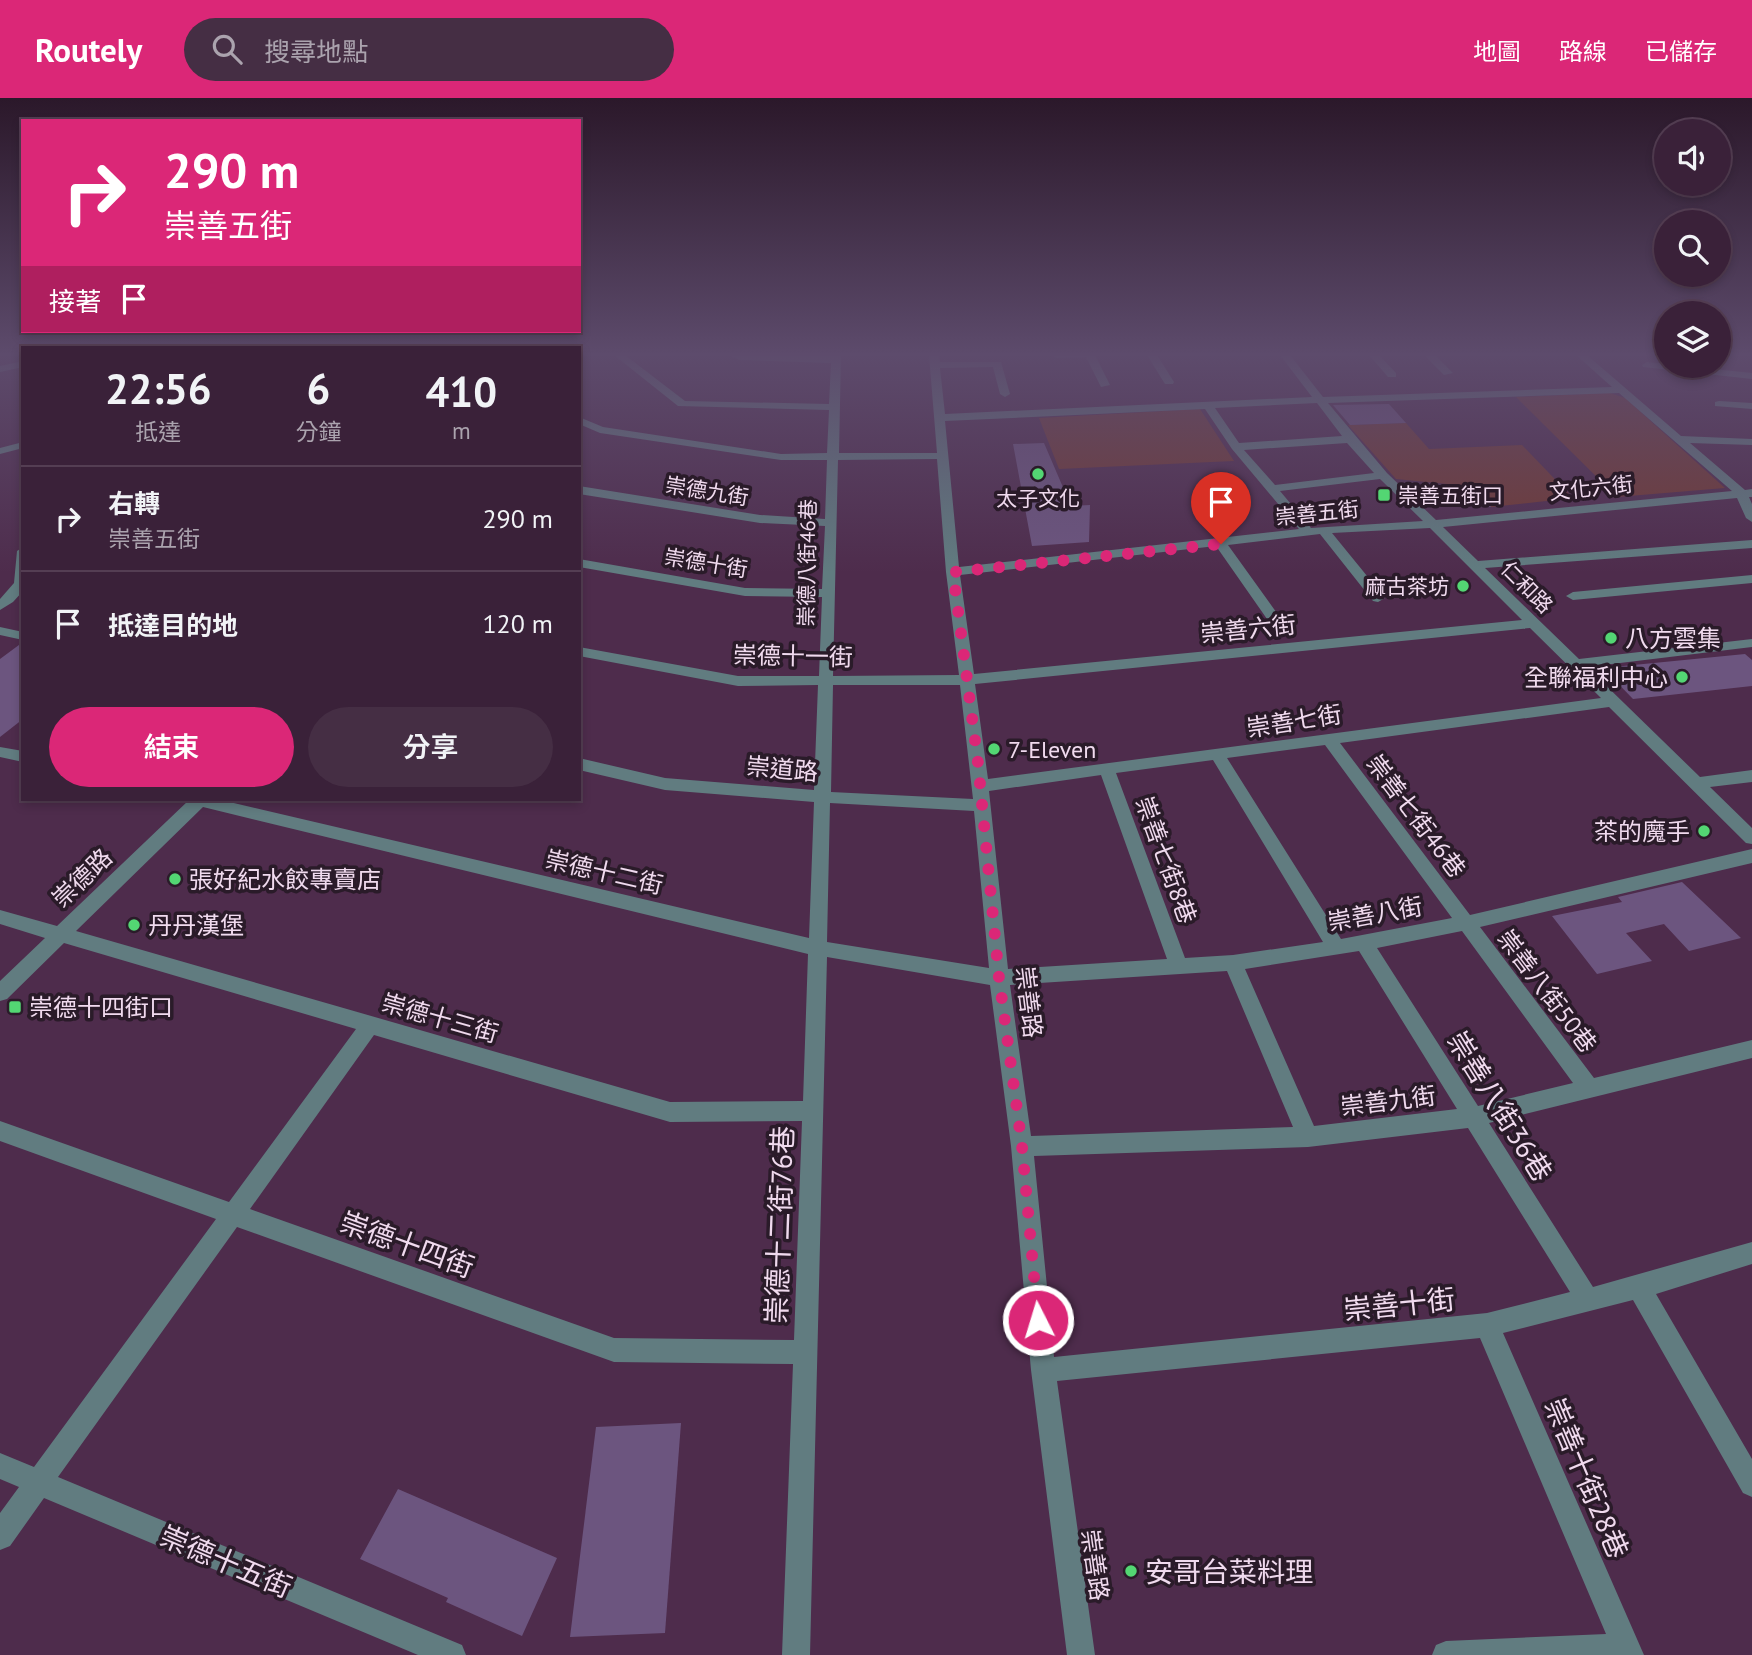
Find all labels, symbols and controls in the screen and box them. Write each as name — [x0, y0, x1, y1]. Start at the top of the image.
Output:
search box — [184, 18, 674, 81]
text: Routely — [35, 28, 142, 71]
icon: search — [208, 30, 246, 68]
text: 搜尋地點 — [264, 35, 368, 68]
text: 地圖 — [1473, 36, 1521, 67]
text: 路線 — [1559, 36, 1607, 67]
text: 已儲存 — [1645, 36, 1717, 67]
map controls — [1654, 119, 1731, 378]
button: sound — [1654, 119, 1731, 196]
text: 290 m — [164, 138, 299, 202]
icon: right — [49, 147, 140, 238]
text: 崇善五街 — [164, 204, 292, 246]
button: search — [1654, 210, 1731, 287]
icon: arrive — [115, 280, 153, 318]
text: 接著 — [49, 285, 101, 318]
button: layers — [1654, 301, 1731, 378]
text: 22:56 — [105, 361, 212, 416]
text: 6 — [307, 361, 330, 416]
text: 410 — [426, 364, 497, 419]
text: m — [452, 416, 471, 445]
text: 抵達 — [135, 417, 181, 446]
text: 分鐘 — [296, 417, 342, 446]
marker: 太子文化 — [1030, 466, 1046, 482]
street label: 文化六街 — [1548, 470, 1634, 506]
street label: 崇德九街 — [663, 471, 751, 511]
pin — [1191, 472, 1251, 544]
place label: 崇善五街口 — [1398, 482, 1503, 509]
icon: arrive — [1202, 483, 1240, 521]
place label: 太子文化 — [996, 485, 1080, 512]
text: 右轉 — [108, 487, 160, 520]
marker: 崇善五街口 — [1376, 487, 1392, 503]
street label: 崇善五街 — [1274, 495, 1360, 531]
street label: 崇德八街46巷 — [792, 499, 822, 627]
icon: right — [49, 500, 87, 538]
text: 290 m — [482, 502, 553, 535]
text: 崇善五街 — [108, 524, 200, 553]
street label: 崇德十街 — [662, 543, 750, 583]
street label: 仁和路 — [1495, 555, 1559, 619]
place label: 麻古茶坊 — [1365, 573, 1449, 600]
marker: 麻古茶坊 — [1455, 578, 1471, 594]
icon: arrive — [49, 605, 87, 643]
text: 120 m — [482, 607, 553, 640]
text: 抵達目的地 — [108, 609, 238, 642]
street label: 崇善六街 — [1199, 609, 1297, 649]
place label: 八方雲集 — [1625, 623, 1721, 654]
marker: 八方雲集 — [1603, 630, 1619, 646]
street label: 崇德十一街 — [733, 639, 853, 673]
place label: 全聯福利中心 — [1524, 662, 1668, 693]
marker: 全聯福利中心 — [1674, 669, 1690, 685]
street label: 崇善七街 — [1244, 698, 1344, 744]
button: 結束 — [49, 707, 294, 787]
button: 分享 — [308, 707, 553, 787]
place label: 7-Eleven — [1008, 734, 1096, 765]
marker: 7-Eleven — [986, 741, 1002, 757]
street label: 崇善七街46巷 — [1360, 748, 1472, 884]
street label: 崇道路 — [745, 750, 819, 788]
street label: 崇善七街8巷 — [1129, 792, 1203, 928]
place label: 茶的魔手 — [1594, 816, 1690, 847]
marker: 茶的魔手 — [1696, 823, 1712, 839]
street label: 崇德路 — [45, 842, 119, 914]
street label: 崇德十二街 — [542, 843, 666, 901]
place label: 張好紀水餃專賣店 — [189, 864, 381, 895]
marker: 張好紀水餃專賣店 — [167, 871, 183, 887]
street label: 崇善八街 — [1325, 890, 1425, 938]
place label: 丹丹漢堡 — [148, 910, 244, 941]
marker: 丹丹漢堡 — [126, 917, 142, 933]
street label: 崇善八街50巷 — [1491, 923, 1603, 1059]
street label: 崇善路 — [1009, 964, 1049, 1040]
street label: 崇德十三街 — [378, 987, 502, 1049]
place label: 崇德十四街口 — [29, 992, 173, 1023]
marker: 崇德十四街口 — [7, 999, 23, 1015]
street label: 崇善八街36巷 — [1439, 1024, 1561, 1188]
street label: 崇善九街 — [1338, 1080, 1438, 1122]
street label: 崇德十二街76巷 — [757, 1125, 801, 1325]
street label: 崇德十四街 — [335, 1203, 479, 1285]
street label: 崇善十街 — [1341, 1280, 1457, 1328]
position arrow — [1001, 1283, 1075, 1357]
street label: 崇善十街28巷 — [1537, 1392, 1637, 1564]
street label: 崇德十五街 — [154, 1517, 298, 1605]
street label: 崇善路 — [1075, 1527, 1115, 1603]
place label: 安哥台菜料理 — [1145, 1553, 1313, 1590]
marker: 安哥台菜料理 — [1123, 1563, 1139, 1579]

